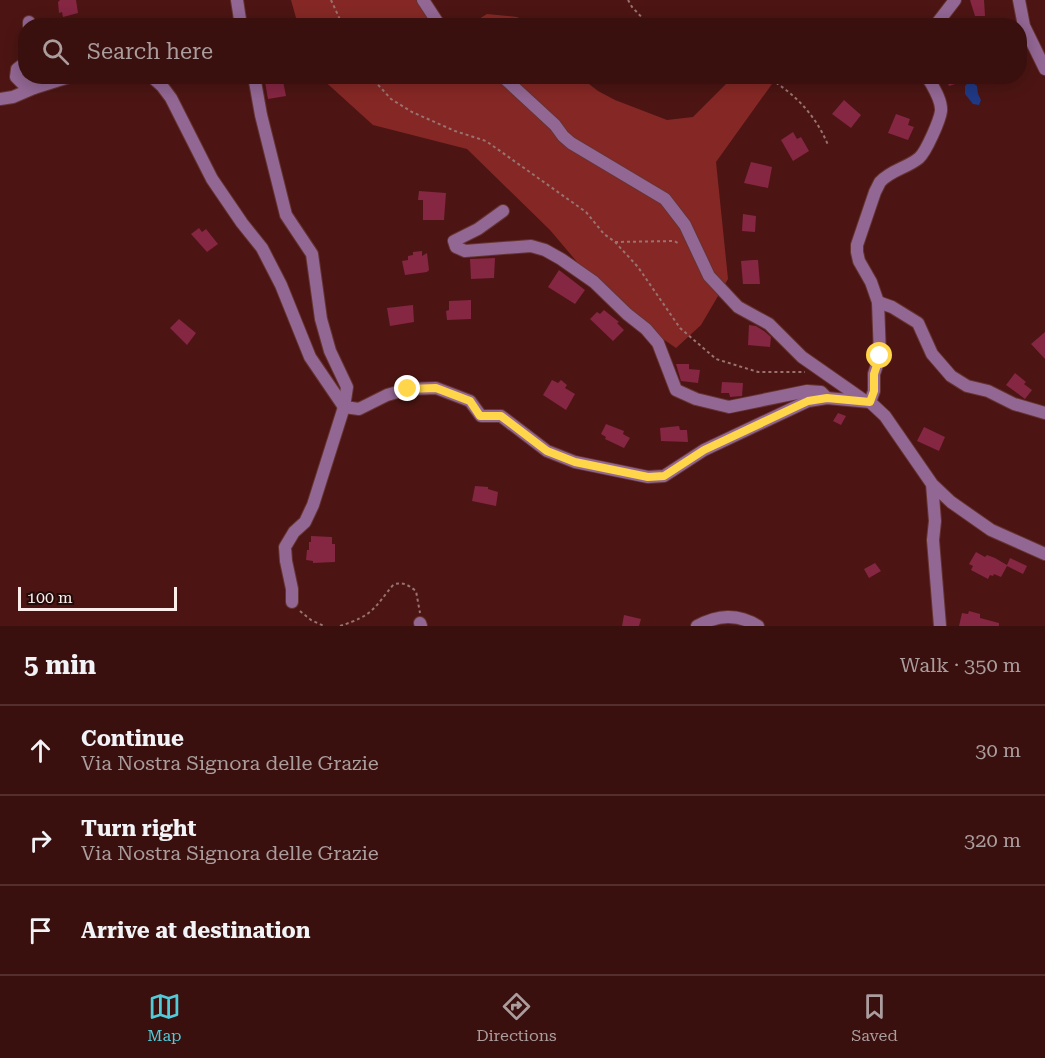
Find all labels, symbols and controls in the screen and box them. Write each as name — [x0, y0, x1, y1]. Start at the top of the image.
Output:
search box — [18, 18, 1027, 84]
icon: search — [39, 35, 72, 68]
text: Search here — [87, 39, 213, 64]
route start — [866, 342, 892, 368]
route end — [394, 375, 420, 401]
scale bar — [18, 584, 177, 612]
text: 100 m — [27, 588, 73, 607]
text: 5 min — [24, 650, 96, 680]
text: Walk · 350 m — [900, 653, 1021, 677]
text: Continue — [81, 726, 184, 751]
icon: ahead — [24, 734, 57, 767]
text: 30 m — [975, 738, 1021, 762]
text: Via Nostra Signora delle Grazie — [81, 751, 379, 775]
text: Turn right — [81, 816, 196, 841]
icon: right — [24, 824, 57, 857]
text: 320 m — [964, 828, 1021, 852]
text: Via Nostra Signora delle Grazie — [81, 841, 379, 865]
icon: arrive — [24, 914, 57, 947]
text: Arrive at destination — [81, 918, 310, 943]
tab: Map — [147, 990, 182, 1045]
tab: Directions — [476, 990, 557, 1045]
tab: Saved — [851, 990, 898, 1045]

